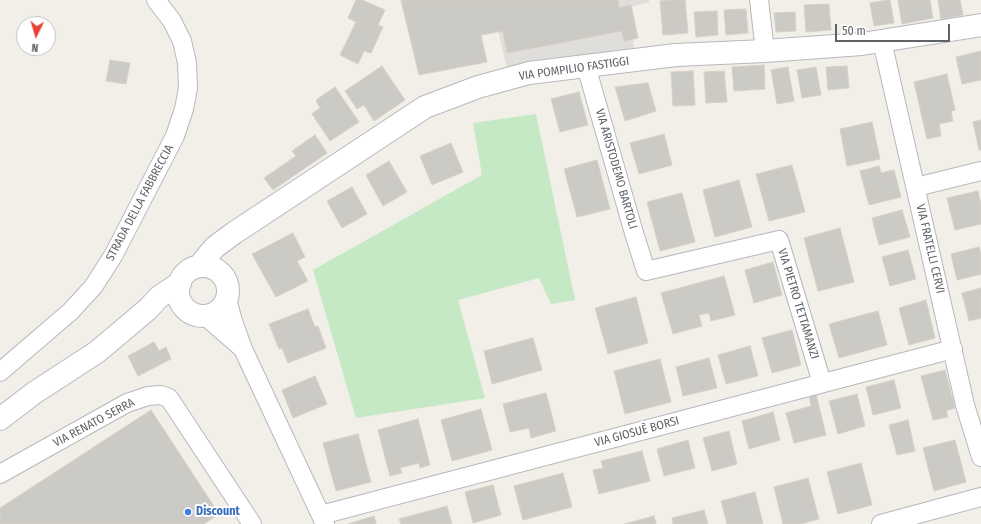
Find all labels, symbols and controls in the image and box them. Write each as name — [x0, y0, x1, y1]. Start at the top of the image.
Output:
north arrow — [16, 16, 56, 56]
scale bar — [837, 16, 952, 42]
text: 50 m — [842, 24, 866, 38]
text: N — [31, 41, 39, 54]
street label: VIA POMPILIO FASTIGGI — [518, 54, 630, 84]
street label: VIA ARISTODEMO BARTOLI — [592, 107, 640, 231]
street label: STRADA DELLA FABBRECCIA — [103, 142, 177, 264]
street label: VIA FRATELLI CERVI — [913, 203, 947, 295]
street label: VIA PIETRO TETTAMANZI — [774, 247, 822, 361]
street label: VIA RENATO SERRA — [51, 396, 137, 450]
street label: VIA GIOSUÈ BORSI — [593, 414, 681, 450]
place label: Discount — [196, 505, 240, 519]
marker: Discount — [183, 507, 193, 517]

